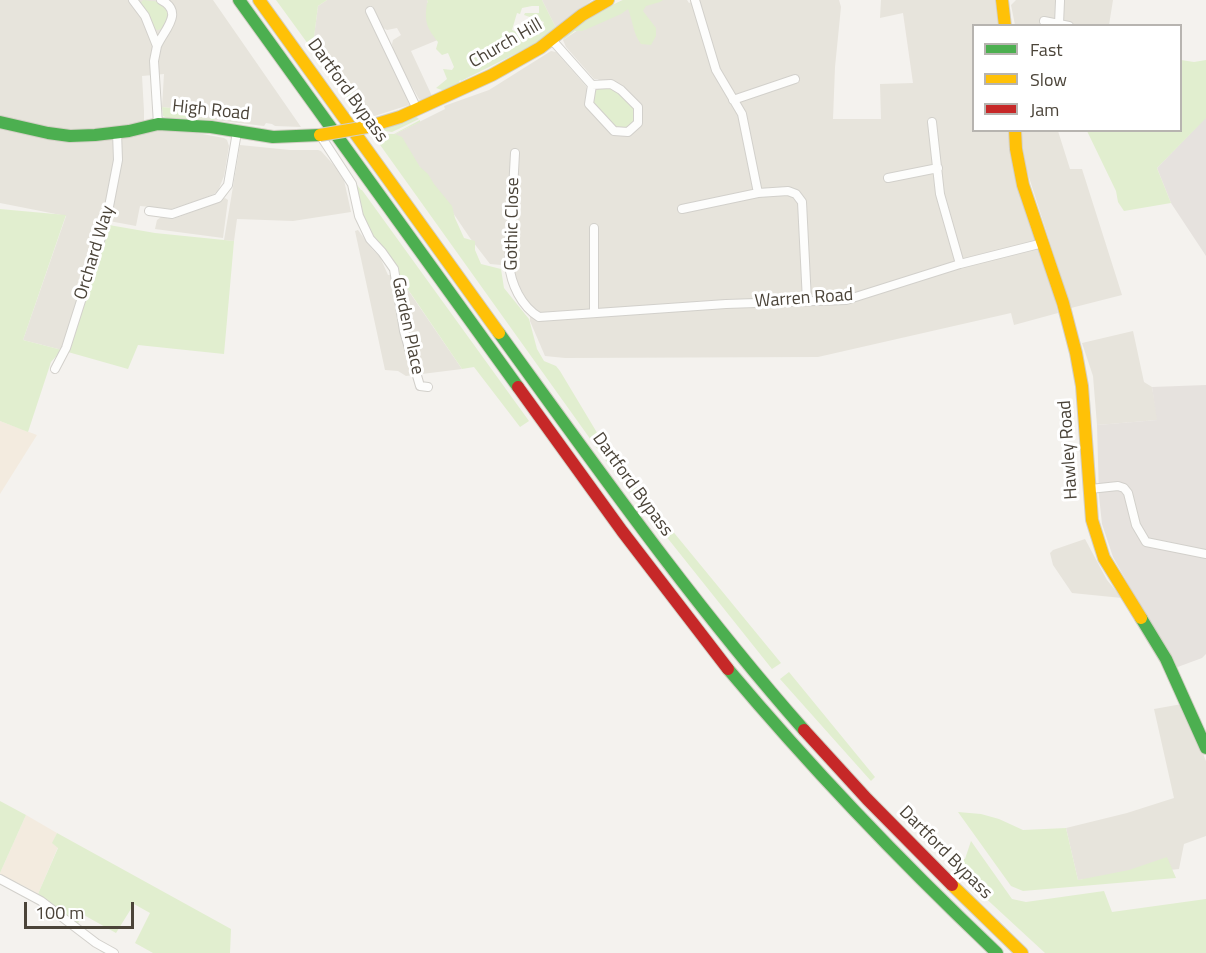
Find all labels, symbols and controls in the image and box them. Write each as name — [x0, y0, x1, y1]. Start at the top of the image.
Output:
street label: Church Hill — [466, 14, 546, 74]
legend — [972, 24, 1182, 132]
street label: Dartford Bypass — [302, 35, 392, 147]
text: Fast — [1030, 36, 1063, 63]
text: Slow — [1030, 66, 1067, 93]
street label: High Road — [171, 96, 251, 126]
text: Jam — [1030, 96, 1059, 123]
street label: Gothic Close — [501, 177, 525, 271]
street label: Orchard Way — [70, 203, 120, 303]
street label: Garden Place — [386, 275, 428, 377]
street label: Warren Road — [754, 285, 854, 313]
street label: Hawley Road — [1055, 400, 1083, 500]
street label: Dartford Bypass — [587, 429, 677, 541]
street label: Dartford Bypass — [894, 802, 996, 904]
scale bar — [27, 890, 136, 928]
text: 100 m — [35, 899, 84, 926]

